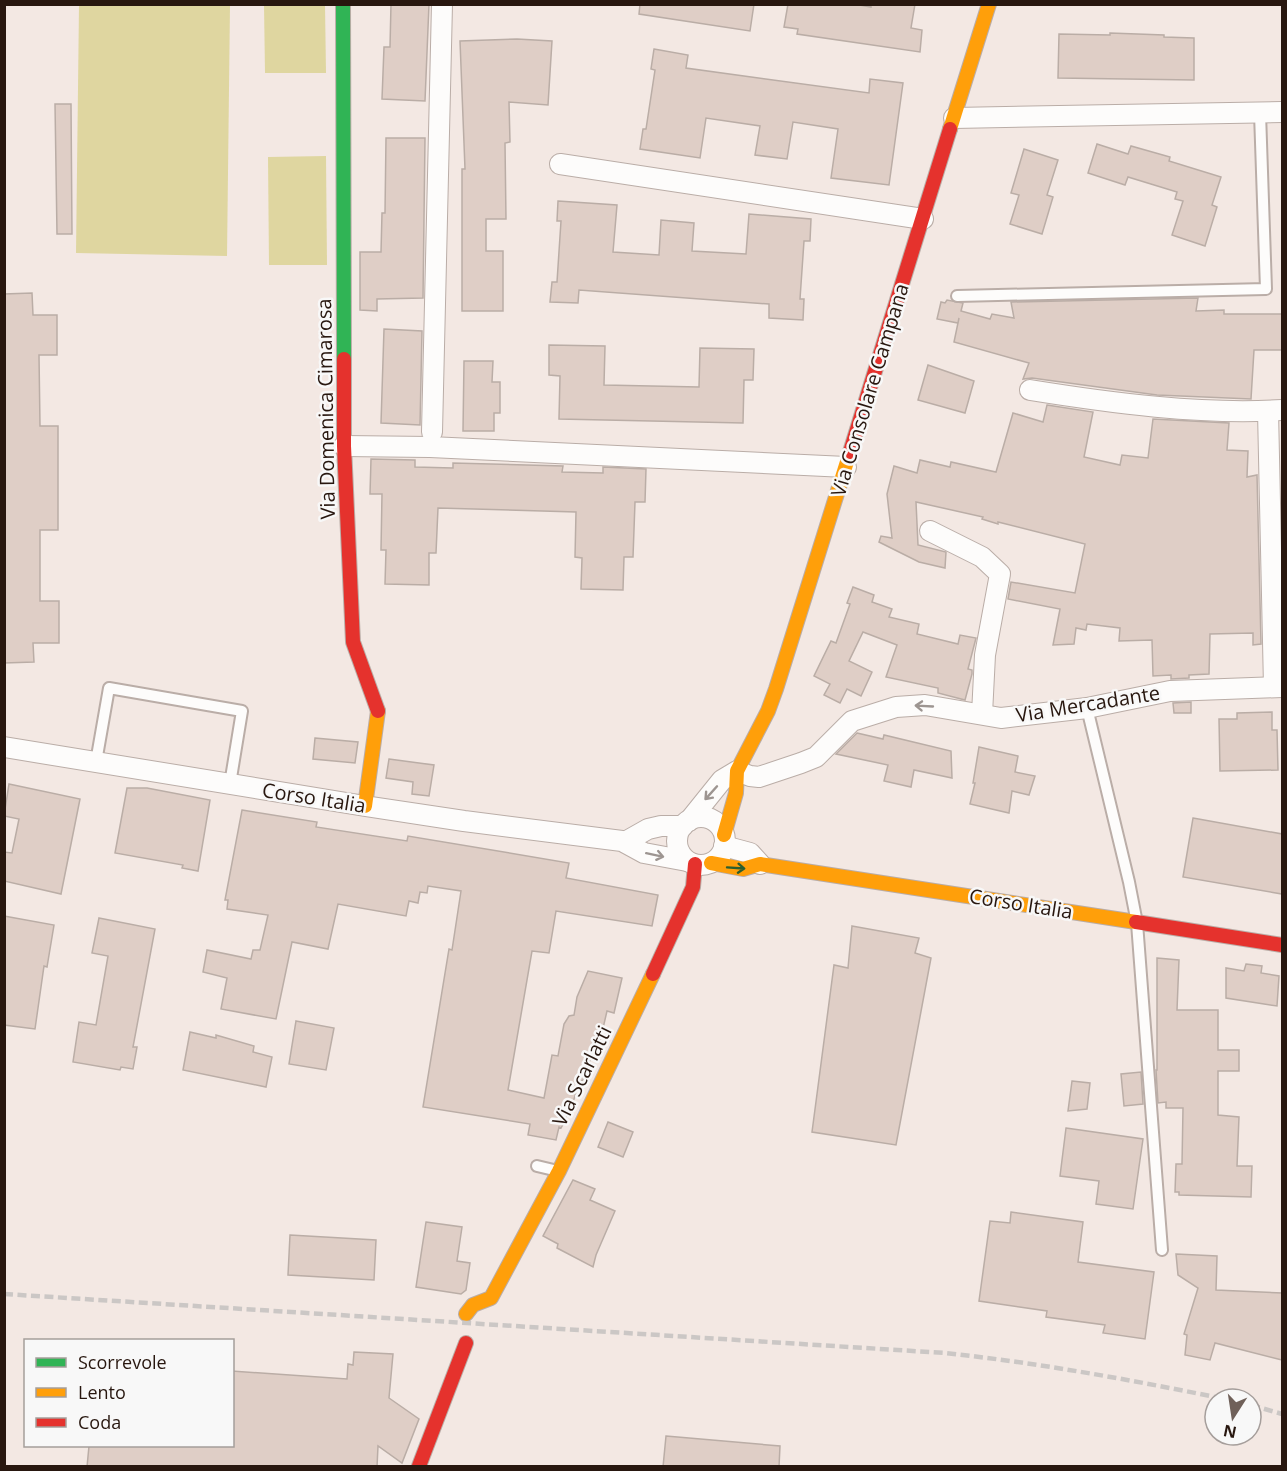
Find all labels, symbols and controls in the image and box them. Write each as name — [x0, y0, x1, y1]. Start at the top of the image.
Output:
street label: Via Consolare Campana — [824, 280, 915, 500]
street label: Via Domenica Cimarosa — [310, 298, 341, 520]
street label: Via Mercadante — [1014, 679, 1162, 728]
one-way arrow — [914, 701, 934, 712]
street label: Corso Italia — [260, 776, 368, 819]
one-way arrow — [704, 785, 718, 800]
one-way arrow — [645, 850, 664, 861]
one-way arrow — [725, 863, 745, 874]
street label: Corso Italia — [967, 882, 1075, 925]
street label: Via Scarlatti — [546, 1021, 617, 1131]
legend — [24, 1339, 234, 1447]
text: Scorrevole — [78, 1350, 167, 1374]
text: Lento — [78, 1380, 126, 1404]
north arrow — [1203, 1387, 1263, 1447]
text: Coda — [78, 1410, 121, 1434]
text: N — [1221, 1420, 1239, 1444]

